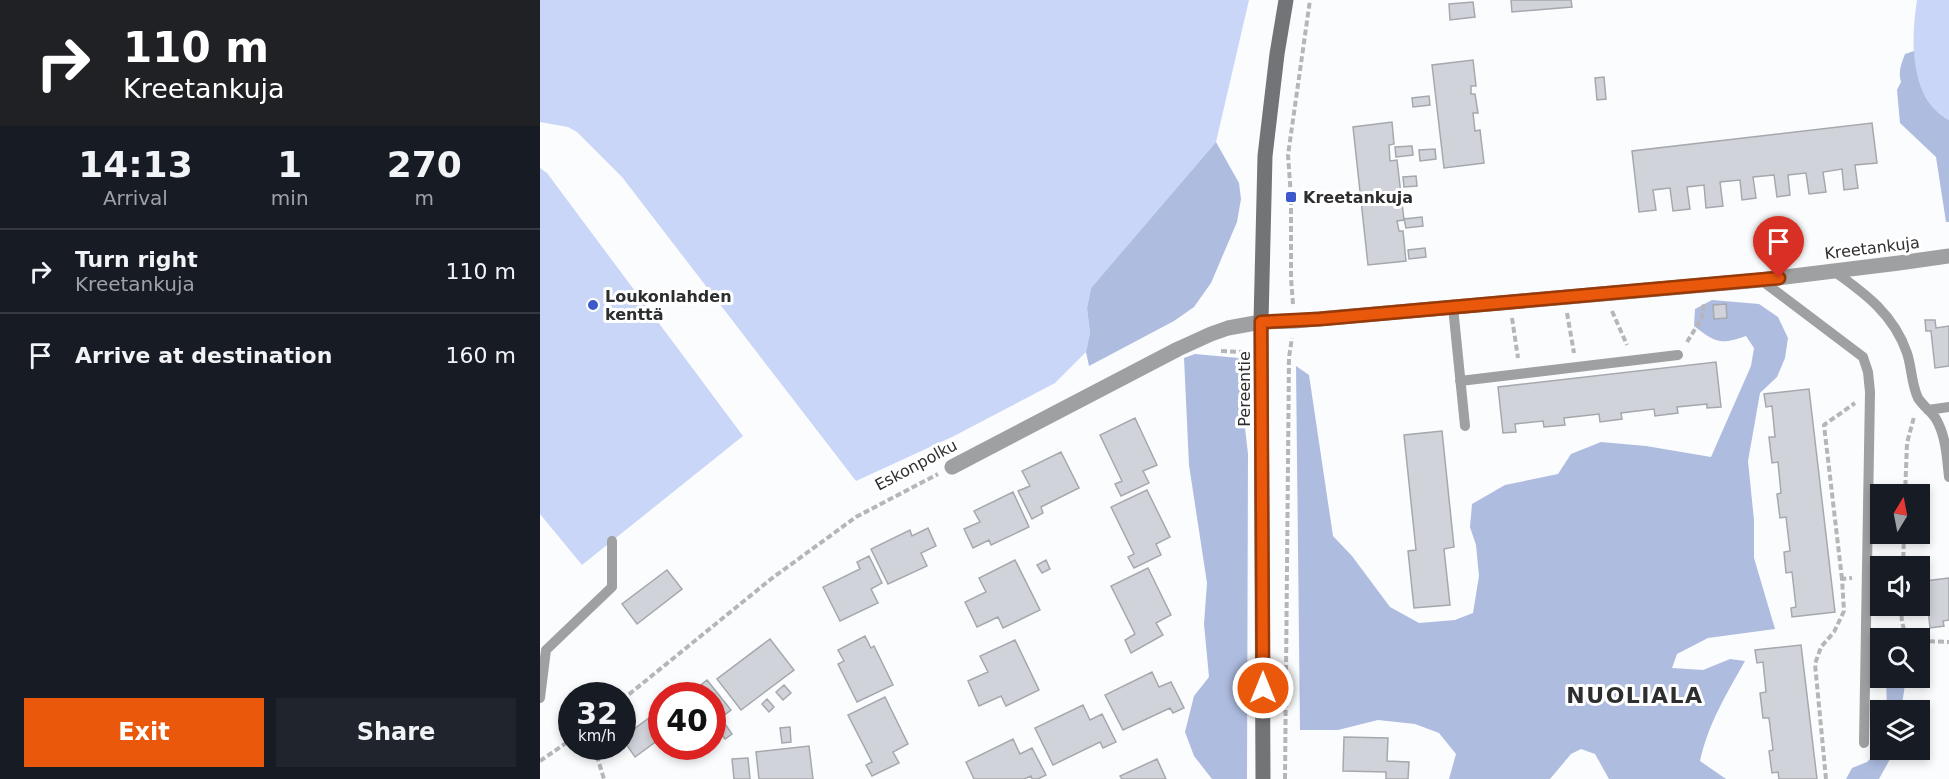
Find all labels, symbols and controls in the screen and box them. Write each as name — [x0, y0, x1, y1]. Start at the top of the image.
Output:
text: 110 m — [123, 23, 269, 72]
icon: right — [24, 24, 102, 102]
text: Kreetankuja — [123, 73, 285, 104]
text: 14:13 — [78, 144, 193, 185]
text: 1 — [277, 144, 302, 185]
text: 270 — [387, 144, 462, 185]
text: Arrival — [103, 186, 168, 210]
text: min — [271, 186, 309, 210]
text: m — [415, 186, 434, 210]
place label: Kreetankuja — [1303, 188, 1413, 207]
marker: Kreetankuja — [1284, 190, 1298, 204]
pin — [1753, 216, 1804, 278]
icon: arrive — [1762, 225, 1795, 258]
street label: Kreetankuja — [1823, 233, 1921, 263]
text: Turn right — [75, 247, 198, 272]
icon: right — [24, 255, 57, 288]
text: 110 m — [446, 259, 516, 284]
text: Kreetankuja — [75, 272, 195, 296]
place label: Loukonlahden kenttä — [605, 287, 732, 324]
marker: Loukonlahden kenttä — [586, 298, 600, 312]
icon: arrive — [24, 339, 57, 372]
text: Arrive at destination — [75, 343, 332, 368]
text: 160 m — [446, 343, 516, 368]
street label: Pereentie — [1235, 351, 1254, 427]
street label: Eskonpolku — [872, 435, 960, 495]
north arrow — [1870, 484, 1930, 544]
map controls — [1870, 484, 1930, 760]
button: sound — [1870, 556, 1930, 616]
button: search — [1870, 628, 1930, 688]
position arrow — [1231, 656, 1295, 720]
speed limit sign: 40 — [648, 682, 726, 760]
district label: NUOLIALA — [1566, 683, 1704, 708]
text: 32 — [576, 696, 618, 731]
button: Exit — [24, 698, 264, 767]
button: Share — [276, 698, 516, 767]
button: layers — [1870, 700, 1930, 760]
text: km/h — [578, 727, 616, 745]

